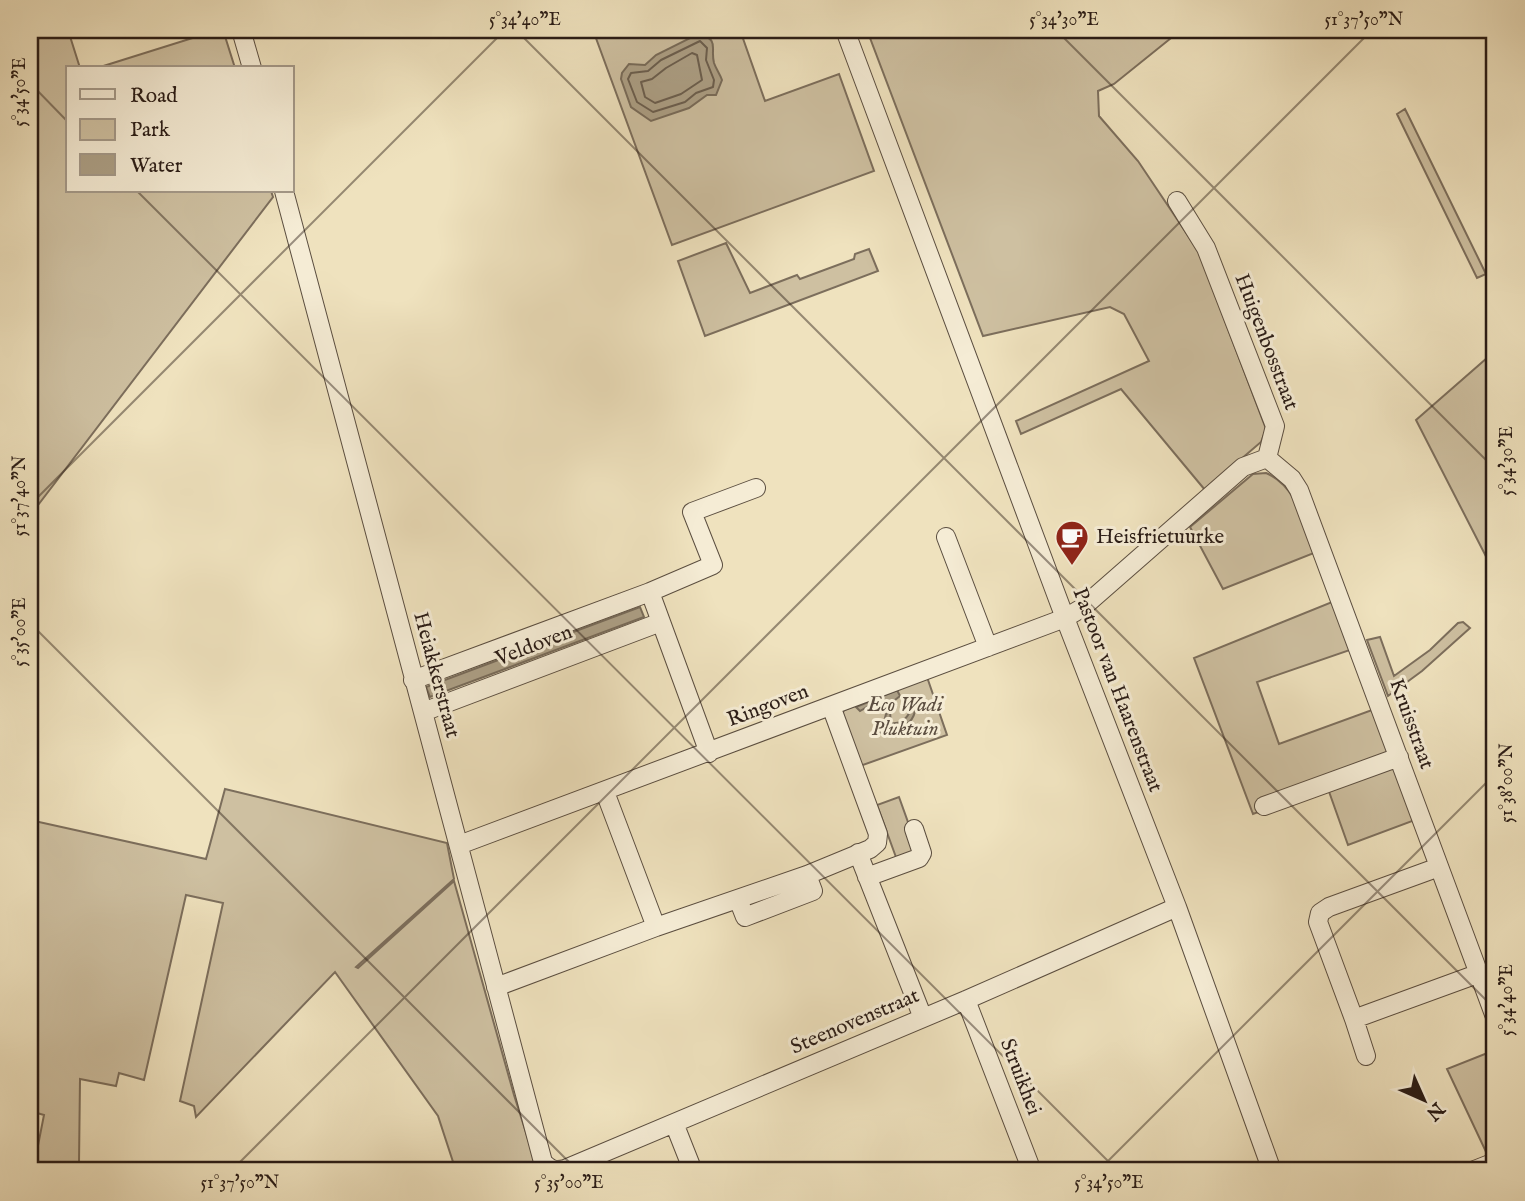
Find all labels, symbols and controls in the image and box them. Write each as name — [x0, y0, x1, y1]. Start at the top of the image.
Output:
text: 5°34'40"E — [489, 9, 561, 32]
text: 5°34'30"E — [1029, 9, 1099, 32]
text: 51°37'50"N — [1325, 9, 1404, 32]
text: 5°34'50"E — [9, 57, 32, 127]
legend — [66, 66, 294, 192]
text: Road — [130, 83, 178, 110]
text: Park — [130, 117, 171, 144]
text: Water — [130, 153, 183, 180]
street label: Huigenbosstraat — [1228, 270, 1304, 414]
text: 5°34'30"E — [1496, 426, 1519, 496]
text: 51°37'40"N — [9, 455, 32, 537]
cafe icon: Heisfrietuurke — [1053, 518, 1091, 567]
place label: Heisfrietuurke — [1096, 524, 1225, 551]
street label: Pastoor van Haarenstraat — [1066, 584, 1168, 796]
text: 5°35'00"E — [9, 597, 32, 667]
street label: Heiakkerstraat — [406, 609, 466, 741]
street label: Veldoven — [491, 619, 576, 673]
street label: Kruisstraat — [1382, 675, 1440, 773]
street label: Ringoven — [723, 678, 813, 734]
park label: Eco Wadi Pluktuin — [866, 692, 945, 743]
text: 51°38'00"N — [1496, 743, 1519, 823]
text: 5°34'40"E — [1496, 964, 1519, 1036]
street label: Steenovenstraat — [787, 983, 923, 1061]
street label: Struikhei — [993, 1035, 1047, 1119]
north arrow — [1388, 1064, 1458, 1134]
text: N — [1420, 1096, 1450, 1125]
text: 51°37'50"N — [201, 1172, 280, 1195]
text: 5°35'00"E — [534, 1172, 604, 1195]
text: 5°34'50"E — [1074, 1172, 1144, 1195]

